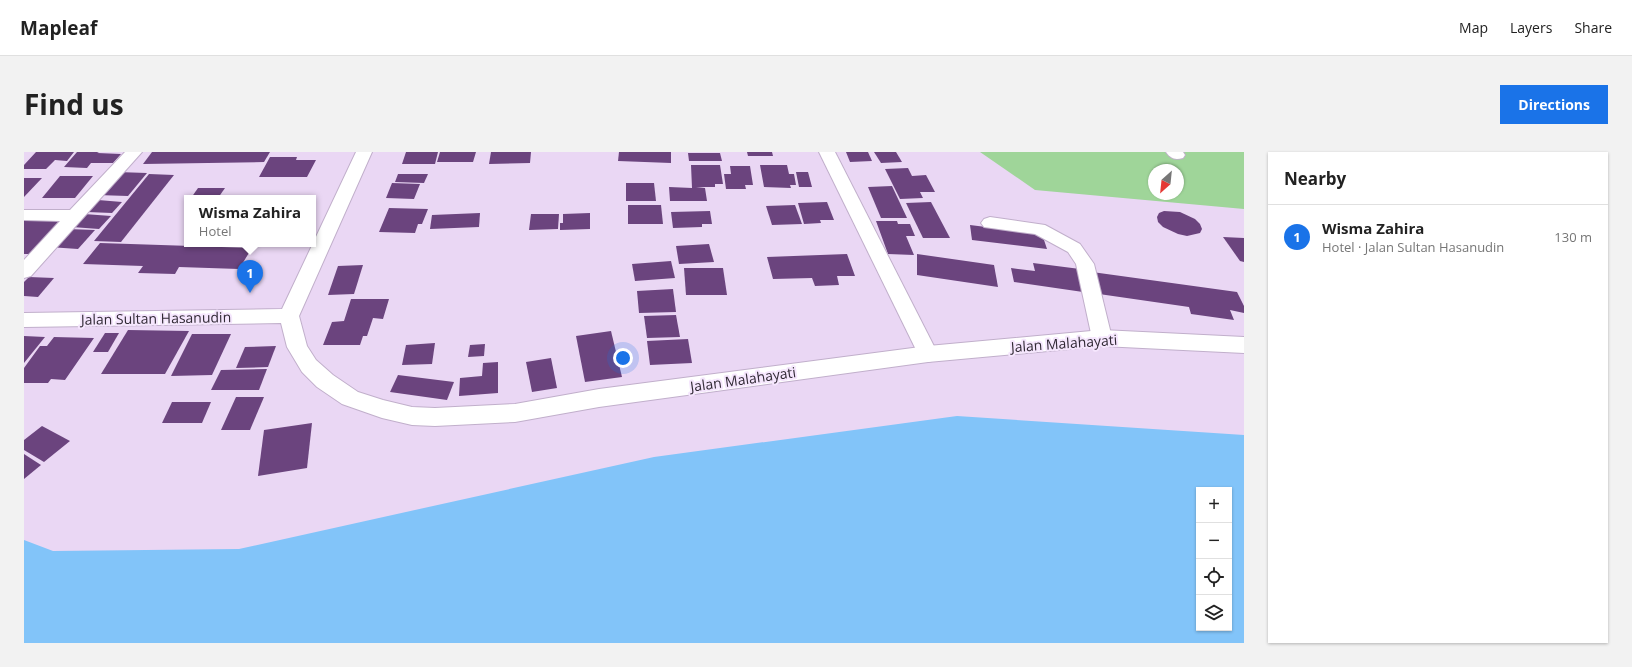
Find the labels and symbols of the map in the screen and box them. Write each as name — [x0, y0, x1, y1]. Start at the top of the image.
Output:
north arrow — [1148, 164, 1184, 200]
pin: 1 — [237, 260, 263, 293]
street label: Jalan Sultan Hasanudin — [79, 307, 231, 329]
street label: Jalan Malahayati — [1008, 330, 1118, 356]
your location — [613, 348, 633, 368]
street label: Jalan Malahayati — [687, 362, 797, 396]

